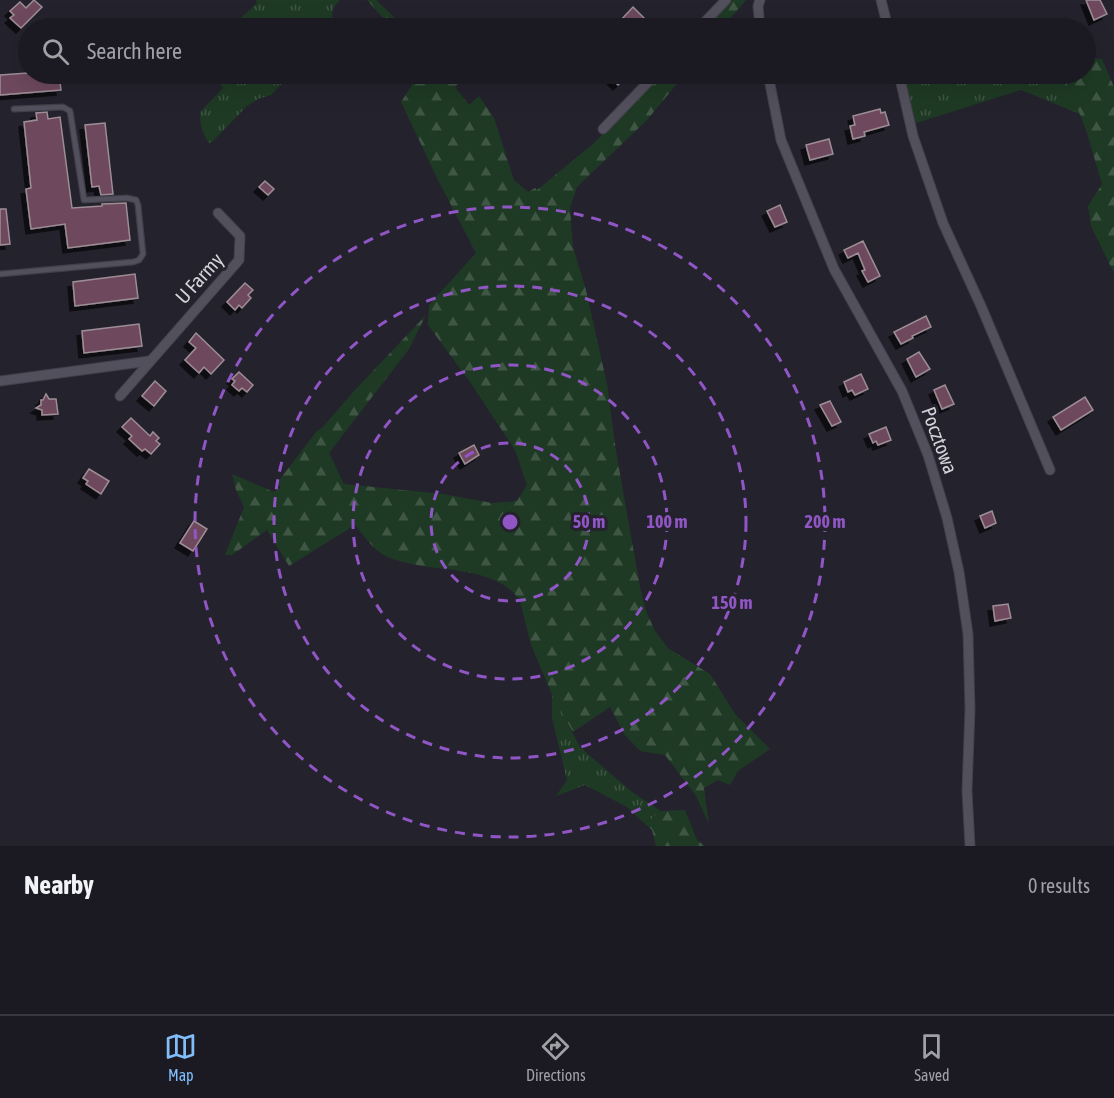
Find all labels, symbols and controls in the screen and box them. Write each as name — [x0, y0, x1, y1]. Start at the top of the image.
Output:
search box — [18, 18, 1096, 84]
icon: search — [39, 35, 72, 68]
text: Search here — [87, 38, 182, 64]
street label: U Farmy — [170, 248, 228, 308]
street label: Pocztowa — [917, 403, 963, 477]
text: 50 m — [573, 511, 605, 532]
text: 100 m — [647, 511, 687, 532]
text: 200 m — [805, 511, 845, 532]
centre of rings — [500, 512, 520, 532]
text: 150 m — [712, 592, 752, 613]
text: Nearby — [24, 870, 94, 900]
text: 0 results — [1028, 874, 1090, 897]
tab: Map — [164, 1030, 197, 1084]
tab: Directions — [526, 1030, 586, 1084]
tab: Saved — [914, 1030, 950, 1084]

